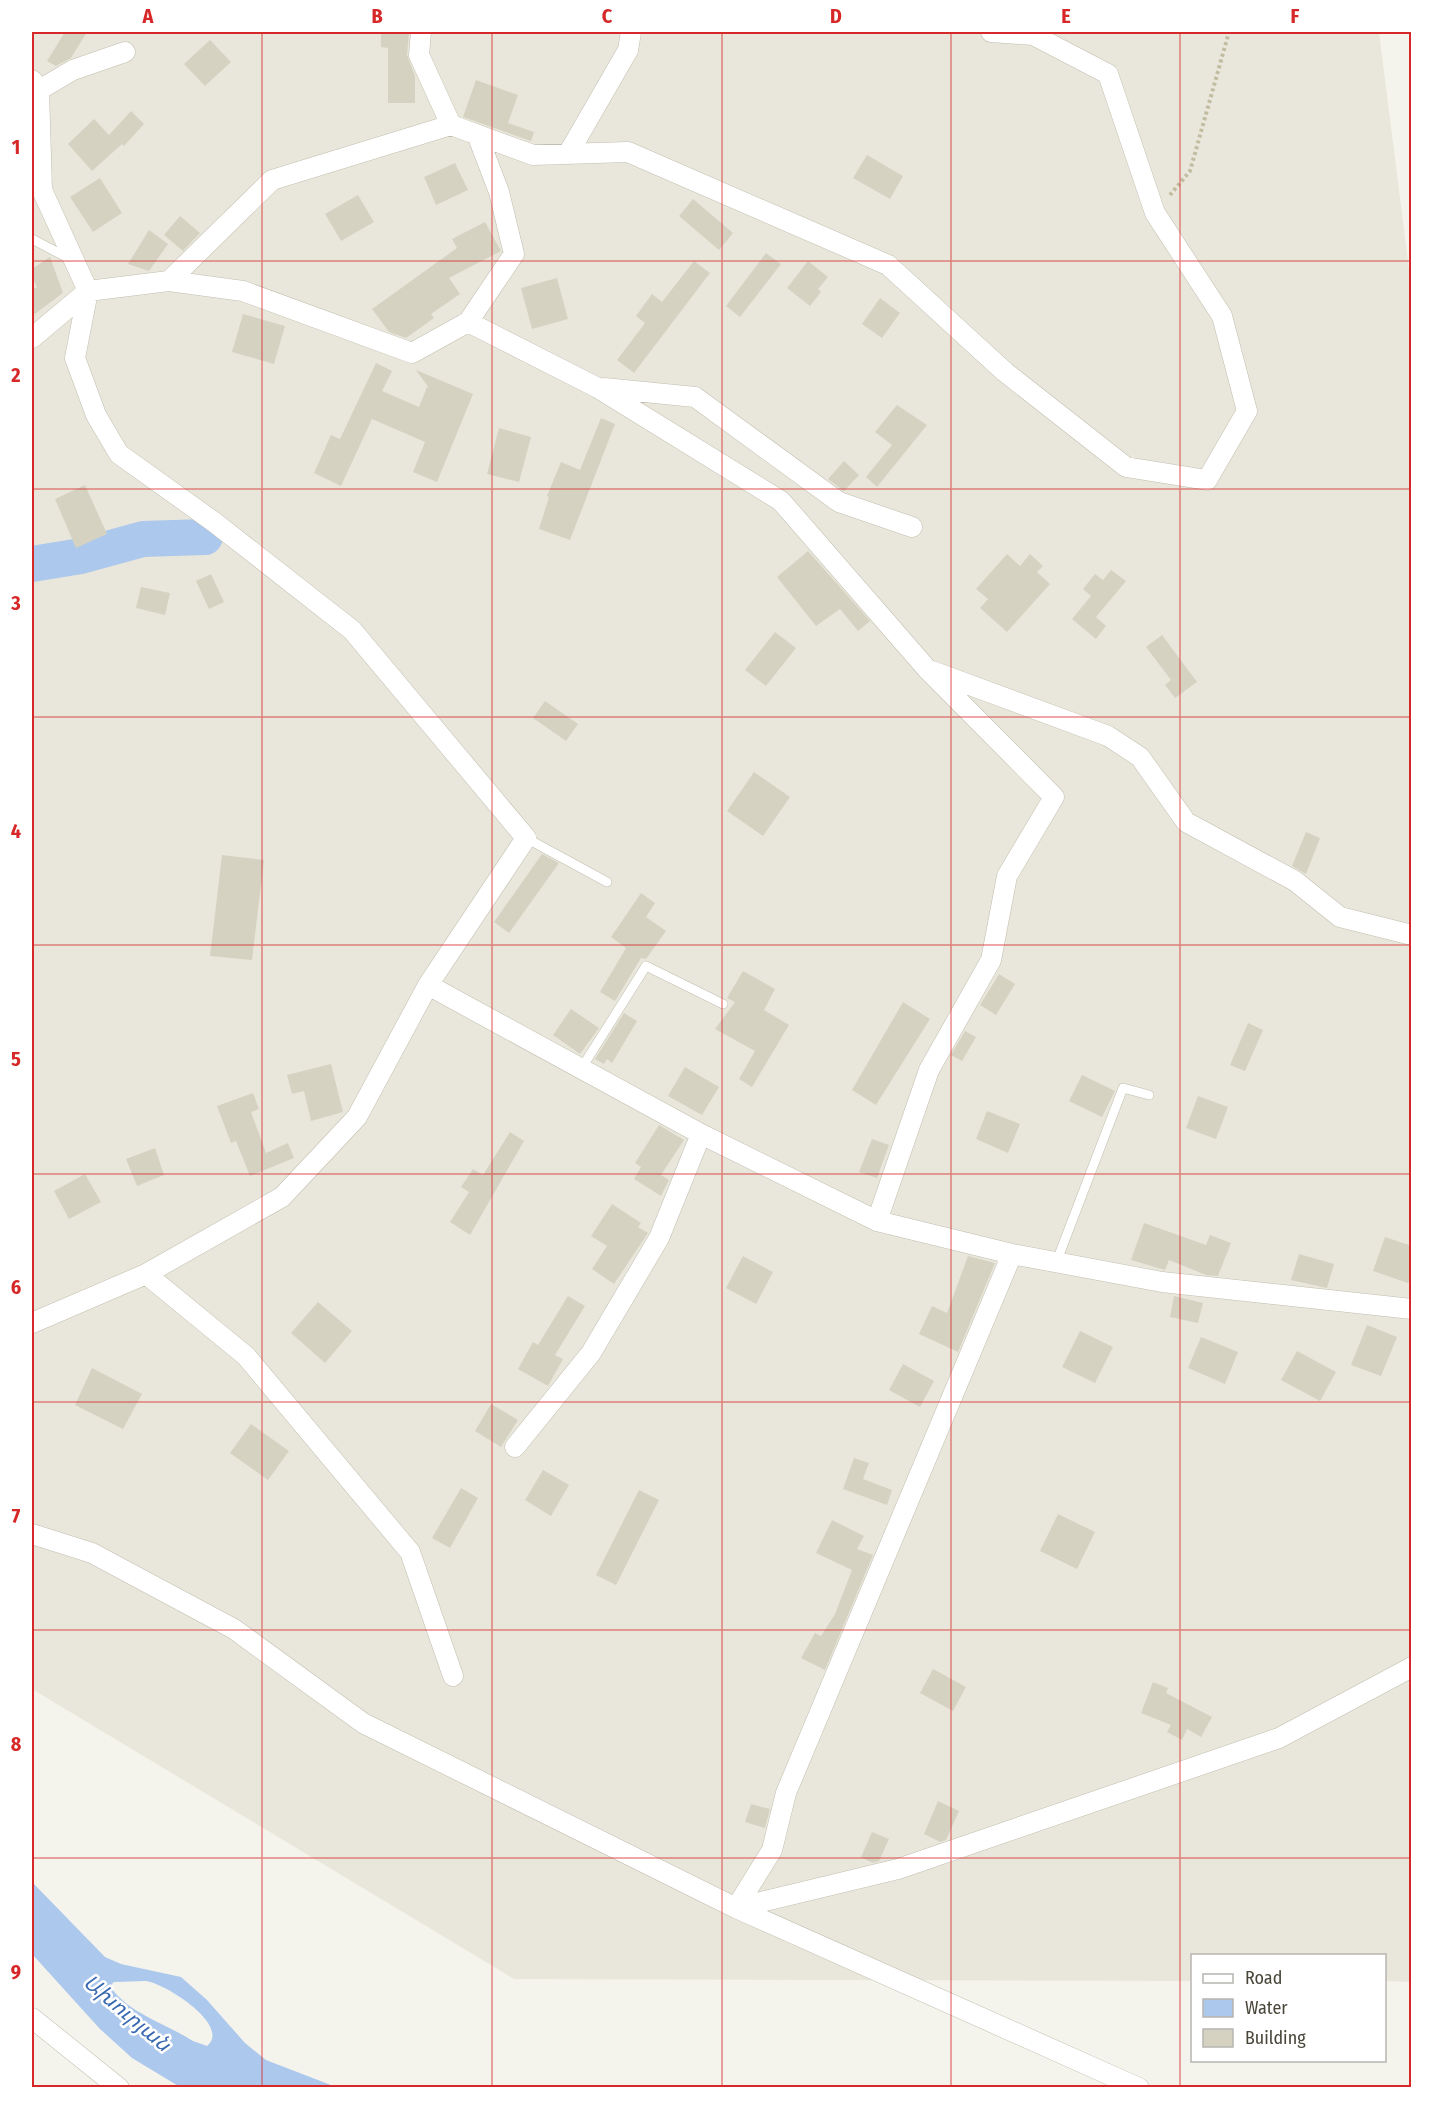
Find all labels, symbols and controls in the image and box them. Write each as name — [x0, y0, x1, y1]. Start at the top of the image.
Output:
text: A — [142, 4, 155, 28]
text: B — [371, 4, 383, 28]
text: C — [602, 4, 613, 28]
text: D — [830, 4, 842, 28]
text: E — [1061, 4, 1071, 28]
text: F — [1291, 4, 1300, 28]
text: 1 — [12, 135, 20, 159]
text: 2 — [10, 363, 21, 387]
text: 3 — [10, 591, 21, 615]
text: 4 — [11, 819, 21, 843]
text: 5 — [11, 1047, 21, 1071]
text: 6 — [11, 1275, 21, 1299]
text: 7 — [12, 1504, 21, 1528]
text: 8 — [11, 1732, 22, 1756]
legend — [1191, 1954, 1386, 2062]
text: 9 — [11, 1960, 21, 1984]
text: Road — [1245, 1967, 1282, 1989]
water label: Ախուրյան — [78, 1969, 177, 2058]
text: Water — [1245, 1997, 1288, 2019]
text: Building — [1245, 2027, 1306, 2049]

